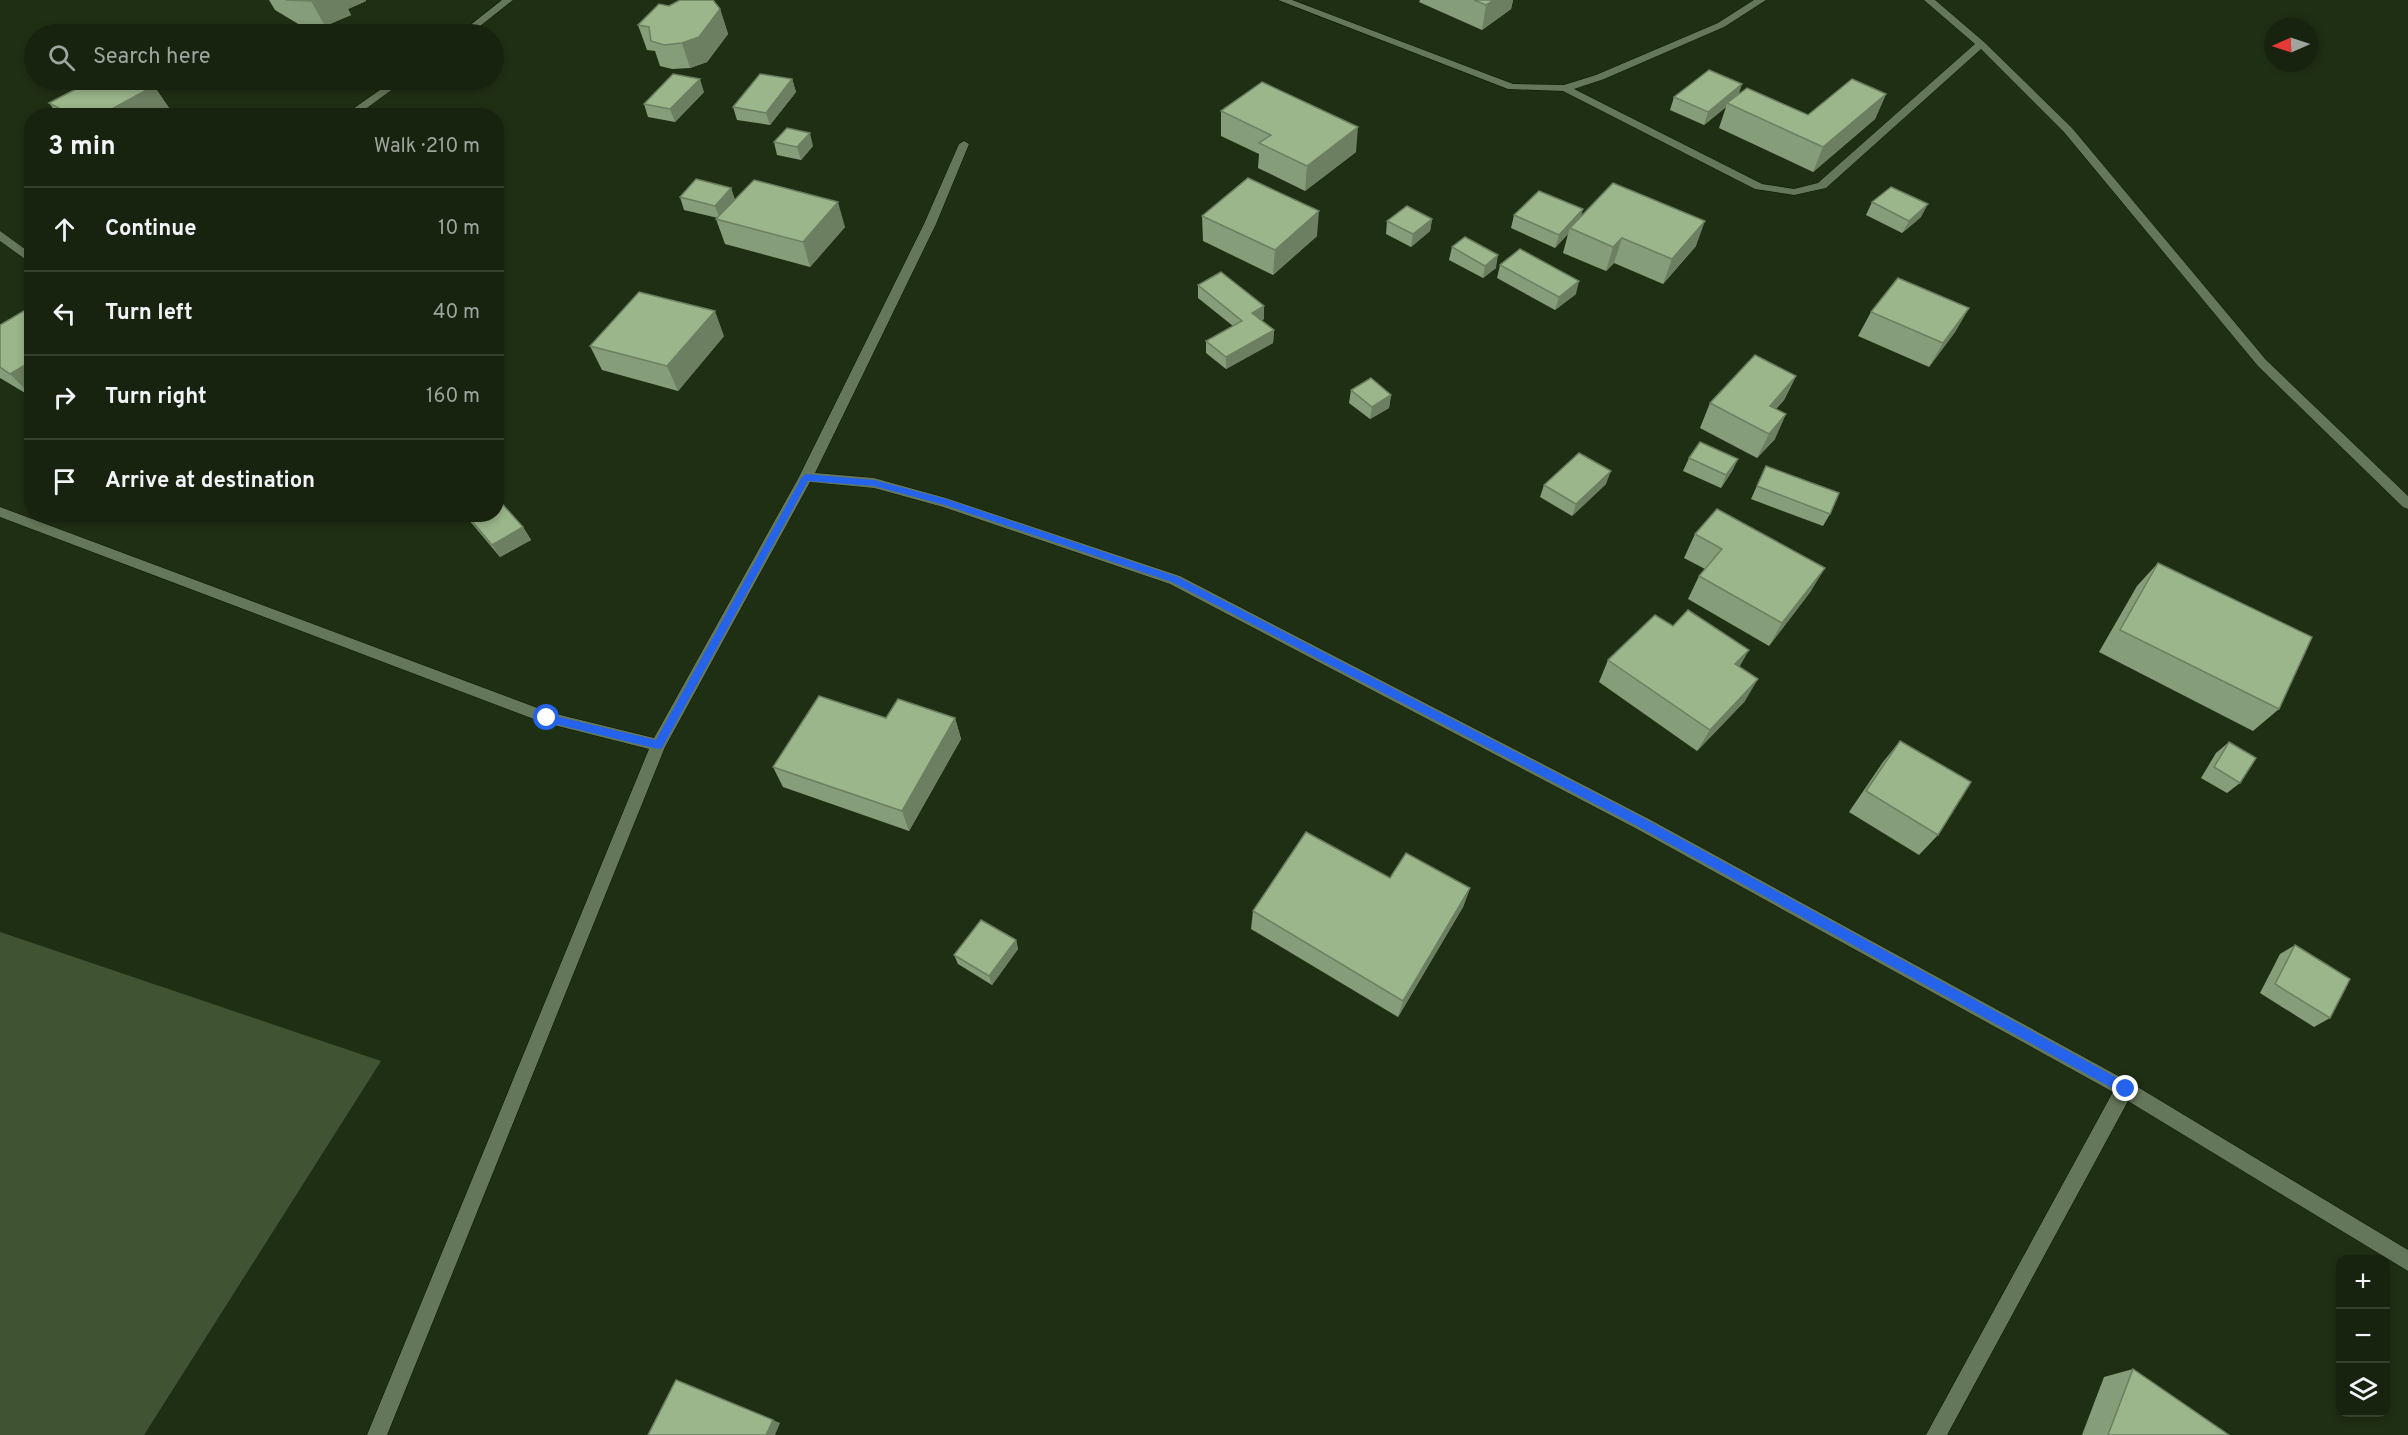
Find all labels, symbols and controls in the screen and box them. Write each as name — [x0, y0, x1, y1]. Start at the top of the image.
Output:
north arrow — [2264, 18, 2318, 72]
search box — [24, 24, 504, 90]
icon: search — [45, 41, 78, 74]
text: Search here — [93, 44, 211, 71]
text: 3 min — [48, 131, 116, 164]
text: Walk · 210 m — [374, 134, 480, 160]
icon: ahead — [48, 213, 81, 246]
text: Continue — [105, 216, 196, 243]
text: 10 m — [438, 216, 480, 242]
icon: left — [48, 297, 81, 330]
text: Turn left — [105, 300, 193, 327]
text: 40 m — [433, 300, 480, 326]
icon: right — [48, 381, 81, 414]
text: Turn right — [105, 384, 207, 411]
text: 160 m — [426, 384, 480, 410]
icon: arrive — [48, 465, 81, 498]
text: Arrive at destination — [105, 468, 315, 495]
route start — [533, 704, 559, 730]
route end — [2112, 1075, 2138, 1101]
map controls — [2336, 1255, 2390, 1417]
button: + — [2336, 1255, 2390, 1309]
button: − — [2336, 1309, 2390, 1363]
button: layers — [2336, 1363, 2390, 1417]

